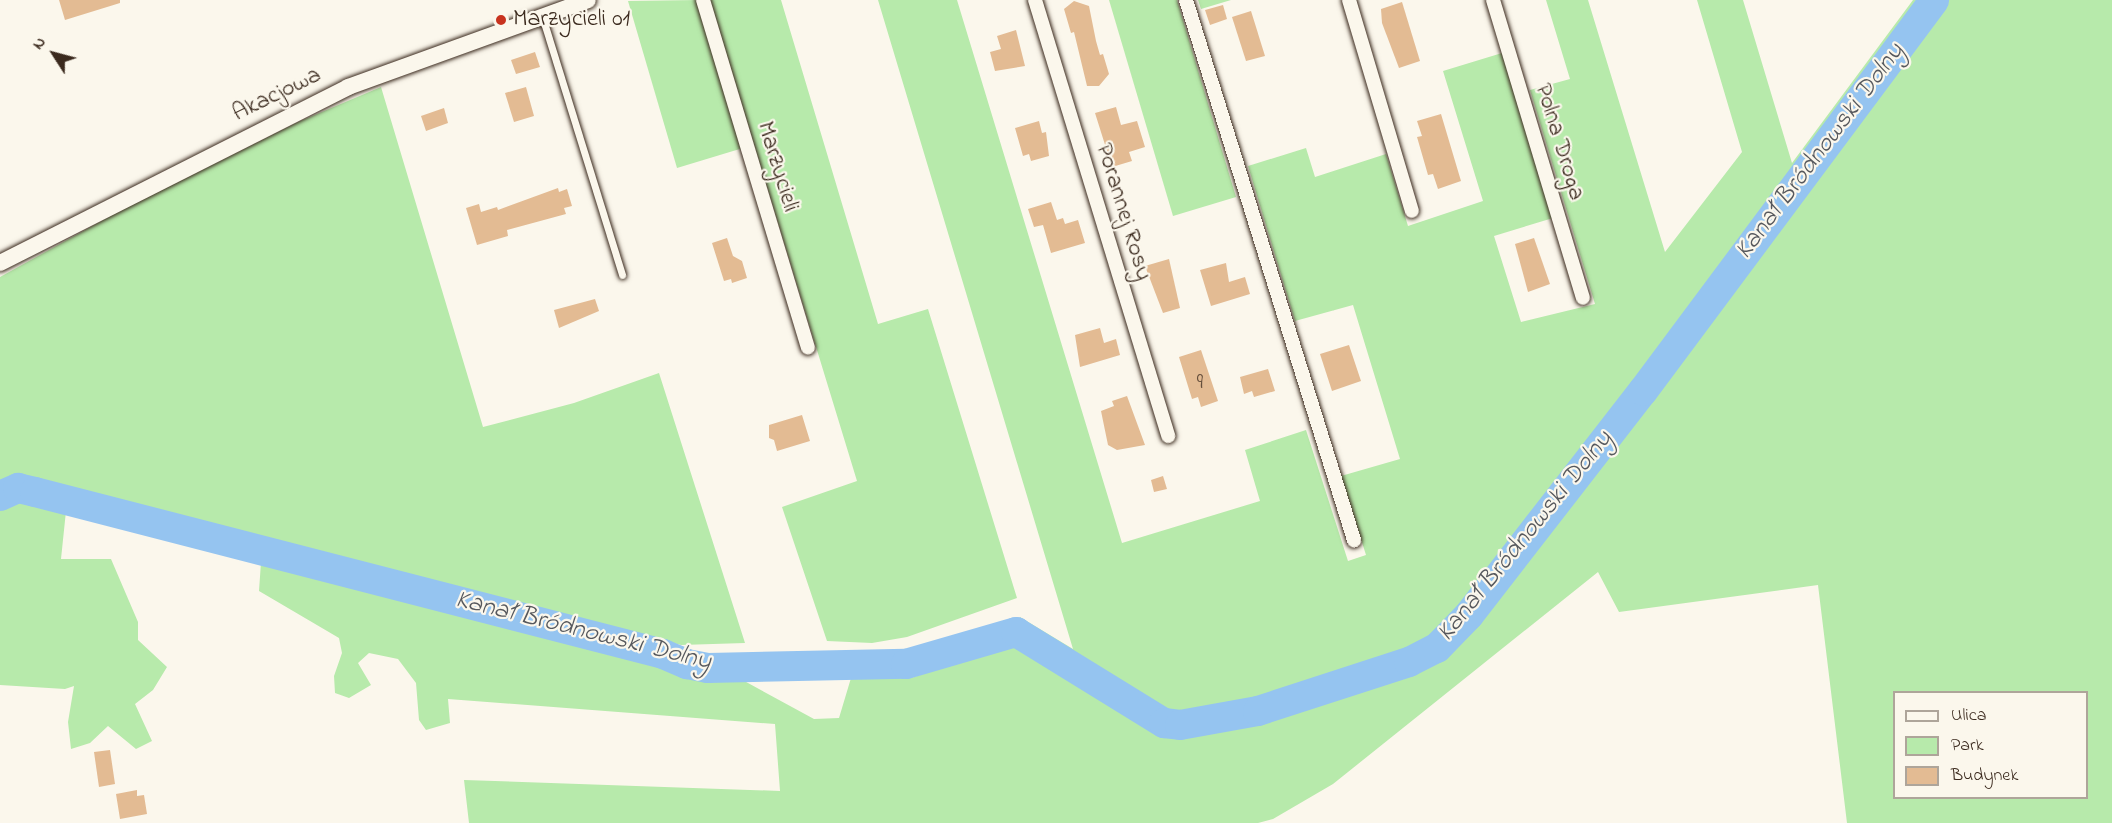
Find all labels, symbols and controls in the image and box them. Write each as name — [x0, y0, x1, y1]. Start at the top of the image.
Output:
place label: Marzycieli 01 — [513, 6, 630, 34]
marker: Marzycieli 01 — [494, 13, 508, 27]
north arrow — [24, 24, 84, 84]
text: N — [27, 32, 52, 55]
water label: Kanał Bródnowski Dolny — [1730, 38, 1912, 266]
street label: Akacjowa — [228, 61, 326, 129]
street label: Polna Droga — [1528, 80, 1590, 204]
street label: Marzycieli — [750, 118, 804, 216]
street label: Porannej Rosy — [1088, 140, 1158, 284]
house number: 9 — [1197, 370, 1203, 396]
water label: Kanał Bródnowski Dolny — [1431, 425, 1621, 649]
water label: Kanał Bródnowski Dolny — [452, 585, 714, 679]
legend — [1893, 691, 2088, 799]
text: Ulica — [1951, 703, 1986, 729]
text: Park — [1951, 733, 1984, 759]
text: Budynek — [1951, 763, 2018, 789]

